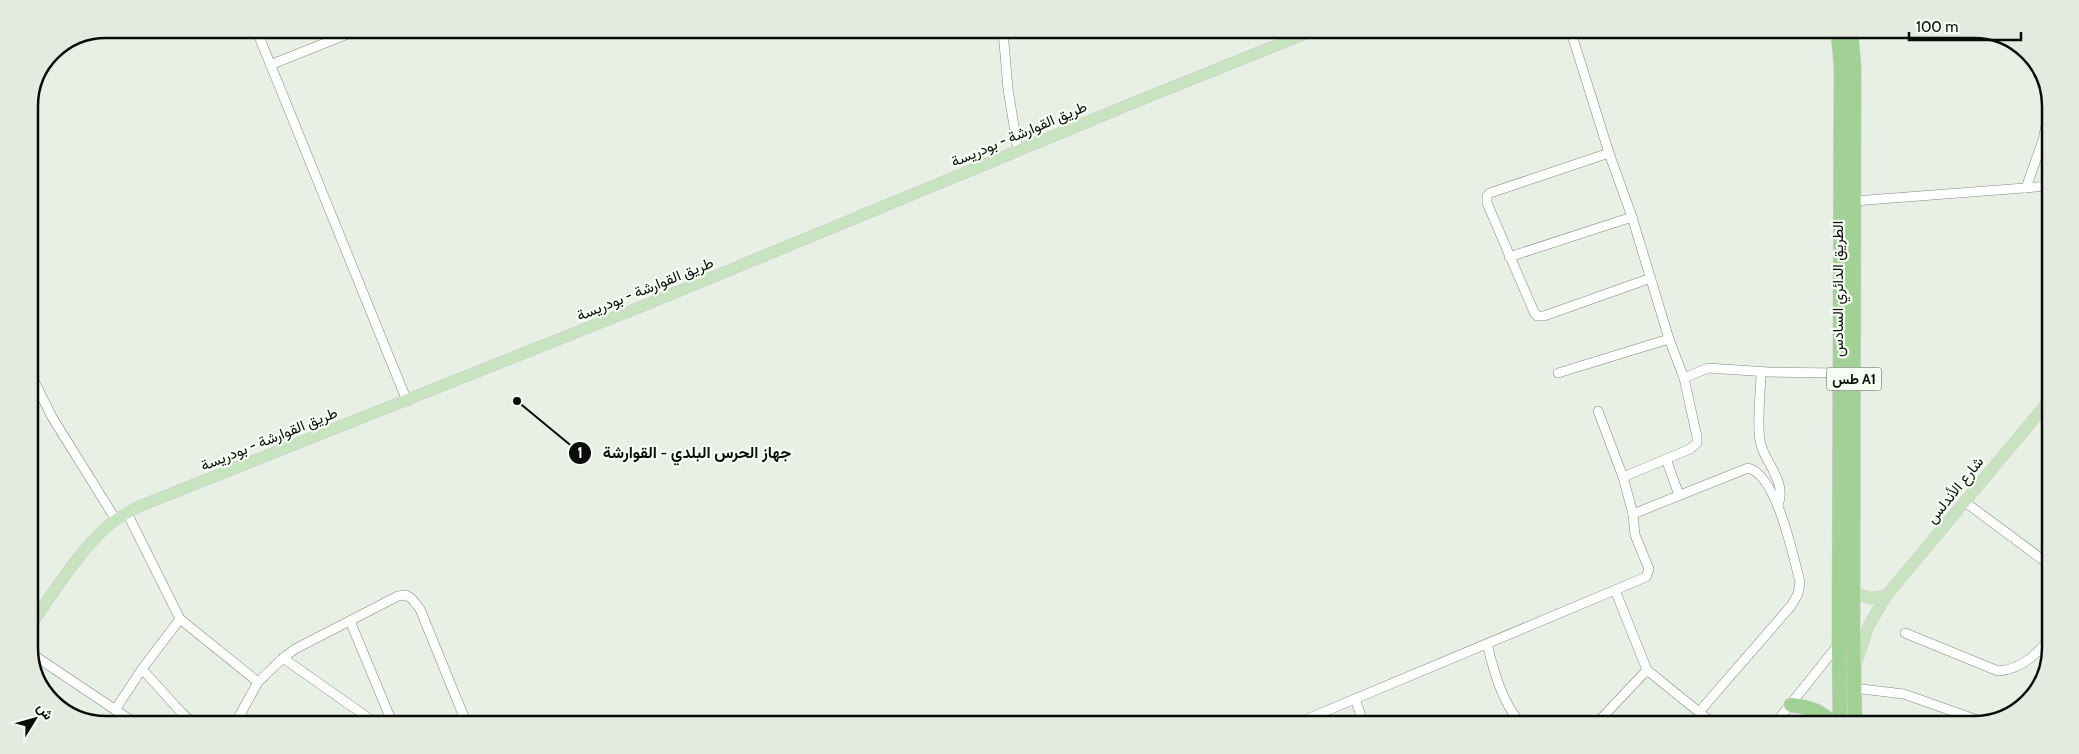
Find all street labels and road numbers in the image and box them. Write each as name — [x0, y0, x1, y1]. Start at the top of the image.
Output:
street label: طريق القوارشة - بودريسة — [948, 97, 1090, 172]
street label: الطريق الدائري السادس — [1829, 221, 1851, 357]
street label: طريق القوارشة - بودريسة — [574, 253, 717, 326]
road number: طس A1 — [1826, 368, 1882, 390]
street label: طريق القوارشة - بودريسة — [198, 403, 341, 476]
street label: شارع الأندلس — [1923, 453, 1989, 528]

